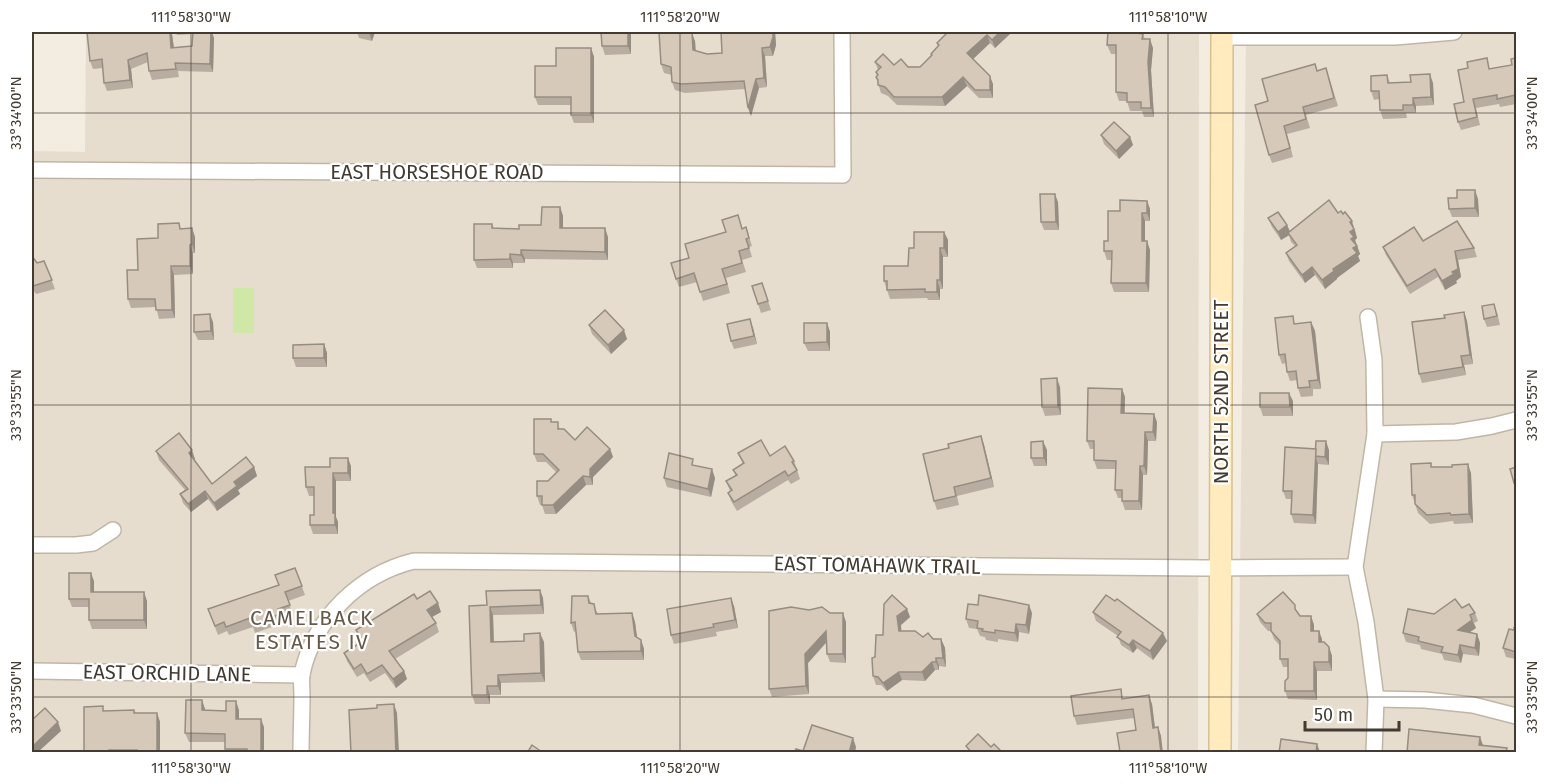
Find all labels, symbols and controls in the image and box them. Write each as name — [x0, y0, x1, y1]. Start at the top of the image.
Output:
text: 111°58'30"W — [151, 8, 232, 26]
text: 111°58'20"W — [640, 8, 720, 26]
text: 111°58'10"W — [1129, 8, 1208, 26]
text: 33°34'00"N — [7, 76, 25, 150]
text: 33°34'00"N — [1523, 76, 1541, 150]
street label: EAST HORSESHOE ROAD — [330, 160, 544, 184]
street label: NORTH 52ND STREET — [1209, 299, 1233, 484]
text: 33°33'55"N — [7, 369, 25, 441]
text: 33°33'55"N — [1523, 369, 1541, 441]
street label: EAST TOMAHAWK TRAIL — [773, 551, 981, 579]
district label: CAMELBACK ESTATES IV — [250, 605, 374, 655]
text: 33°33'50"N — [7, 660, 25, 734]
street label: EAST ORCHID LANE — [82, 660, 252, 686]
text: 33°33'50"N — [1523, 660, 1541, 734]
scale bar — [1305, 694, 1400, 732]
text: 50 m — [1314, 704, 1353, 726]
text: 111°58'30"W — [151, 759, 232, 777]
text: 111°58'20"W — [640, 759, 720, 777]
text: 111°58'10"W — [1129, 759, 1208, 777]

